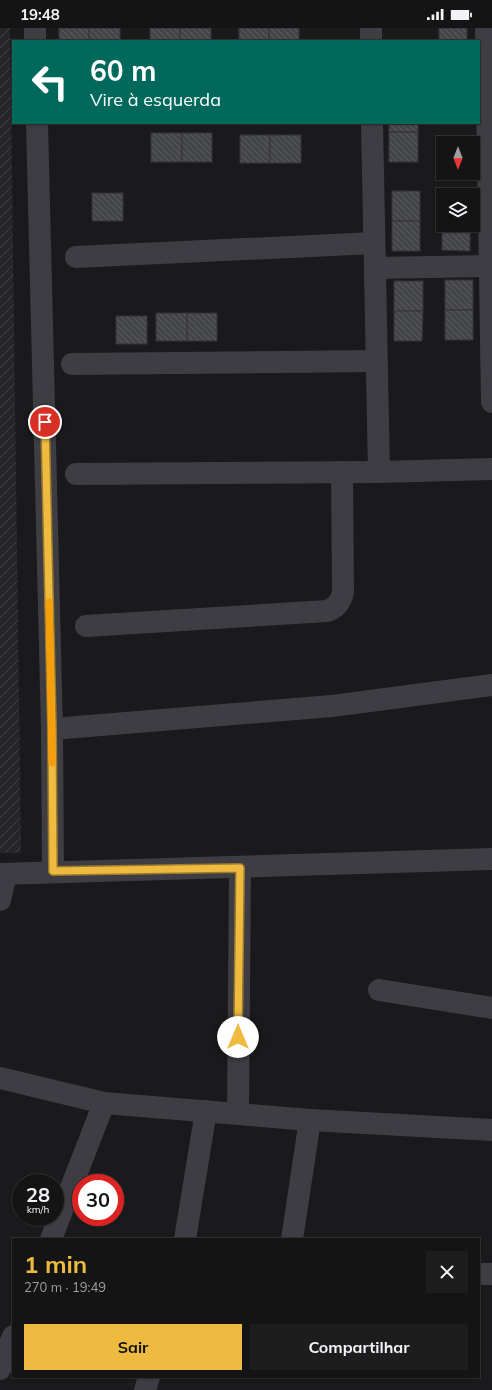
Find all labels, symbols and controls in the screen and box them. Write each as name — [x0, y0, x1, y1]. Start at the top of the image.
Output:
text: 19:48 — [20, 5, 60, 24]
text: 60 m — [90, 53, 156, 88]
icon: left — [24, 56, 76, 108]
text: Vire à esquerda — [90, 88, 221, 111]
north arrow — [436, 136, 480, 180]
map controls — [436, 136, 480, 232]
button: layers — [436, 188, 480, 232]
pin — [28, 405, 62, 439]
icon: arrive — [34, 411, 56, 433]
position arrow — [217, 1016, 259, 1058]
speed limit sign: 30 — [72, 1174, 124, 1226]
text: 28 — [26, 1182, 50, 1207]
text: km/h — [27, 1203, 49, 1216]
text: 1 min — [24, 1249, 87, 1279]
button: close — [426, 1251, 468, 1293]
text: 270 m · 19:49 — [24, 1279, 106, 1295]
button: Sair — [24, 1324, 242, 1370]
button: Compartilhar — [250, 1324, 468, 1370]

